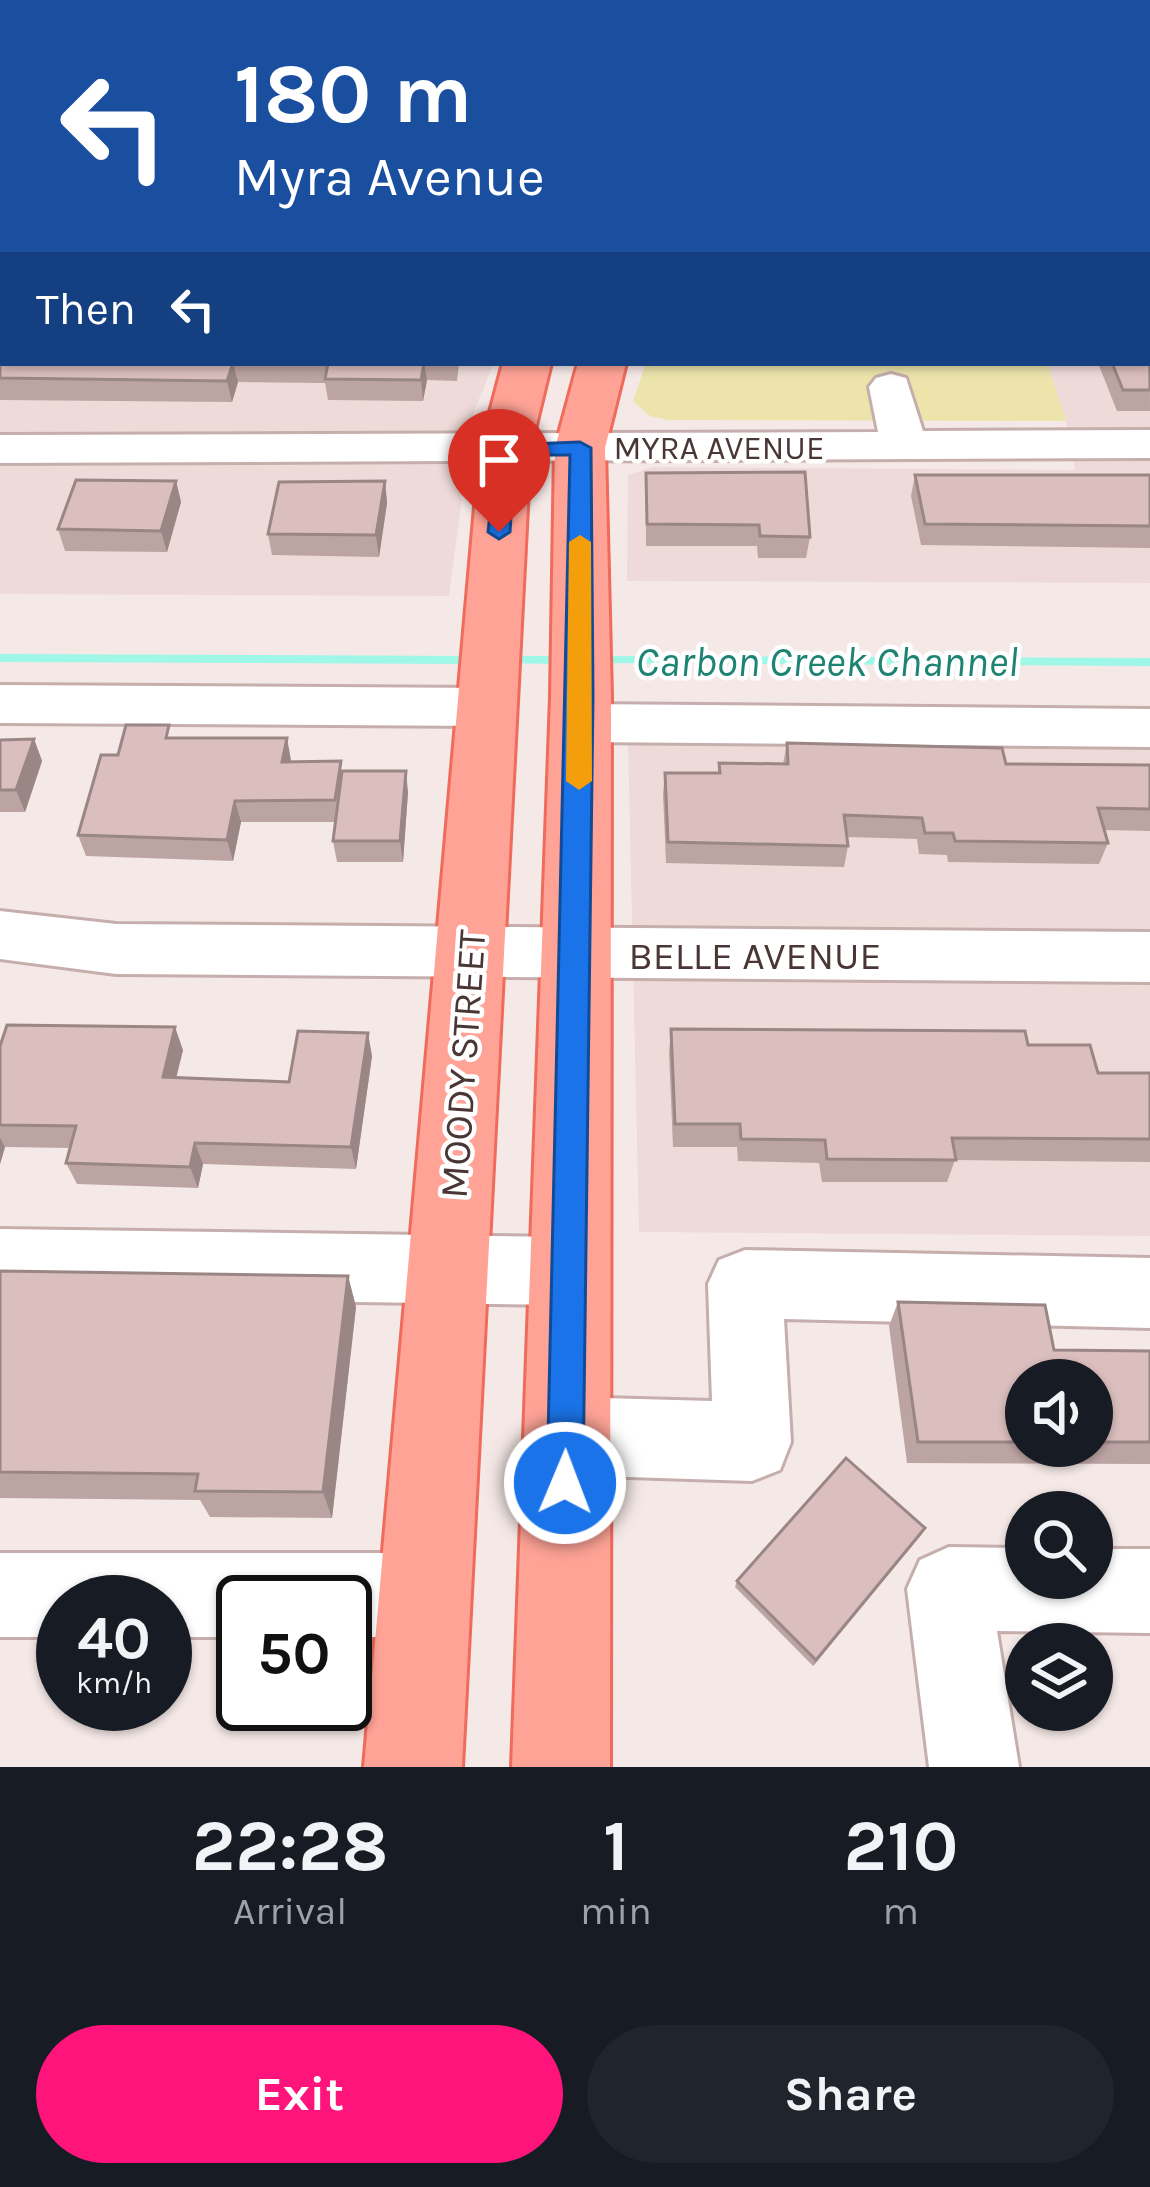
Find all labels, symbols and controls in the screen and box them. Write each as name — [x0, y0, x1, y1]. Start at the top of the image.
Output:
text: 180 m — [234, 45, 472, 143]
icon: left — [36, 48, 192, 204]
text: Myra Avenue — [234, 145, 545, 209]
icon: left — [160, 276, 226, 342]
text: Then — [36, 283, 136, 335]
pin — [448, 409, 550, 532]
icon: arrive — [466, 427, 532, 493]
street label: MYRA AVENUE — [614, 429, 824, 467]
water label: Carbon Creek Channel — [636, 637, 1018, 687]
street label: MOODY STREET — [431, 928, 495, 1200]
street label: BELLE AVENUE — [628, 933, 882, 979]
map controls — [1005, 1359, 1113, 1731]
button: sound — [1005, 1359, 1113, 1467]
position arrow — [502, 1420, 628, 1546]
button: search — [1005, 1491, 1113, 1599]
speed limit sign: 50 — [216, 1575, 372, 1731]
text: 40 — [77, 1603, 151, 1673]
button: layers — [1005, 1623, 1113, 1731]
text: km/h — [76, 1665, 152, 1701]
text: 22:28 — [192, 1804, 388, 1888]
text: 1 — [603, 1804, 629, 1888]
text: 210 — [843, 1804, 958, 1888]
text: Arrival — [233, 1888, 347, 1934]
text: min — [580, 1888, 652, 1934]
text: m — [883, 1888, 919, 1934]
button: Exit — [36, 2025, 563, 2163]
button: Share — [587, 2025, 1114, 2163]

